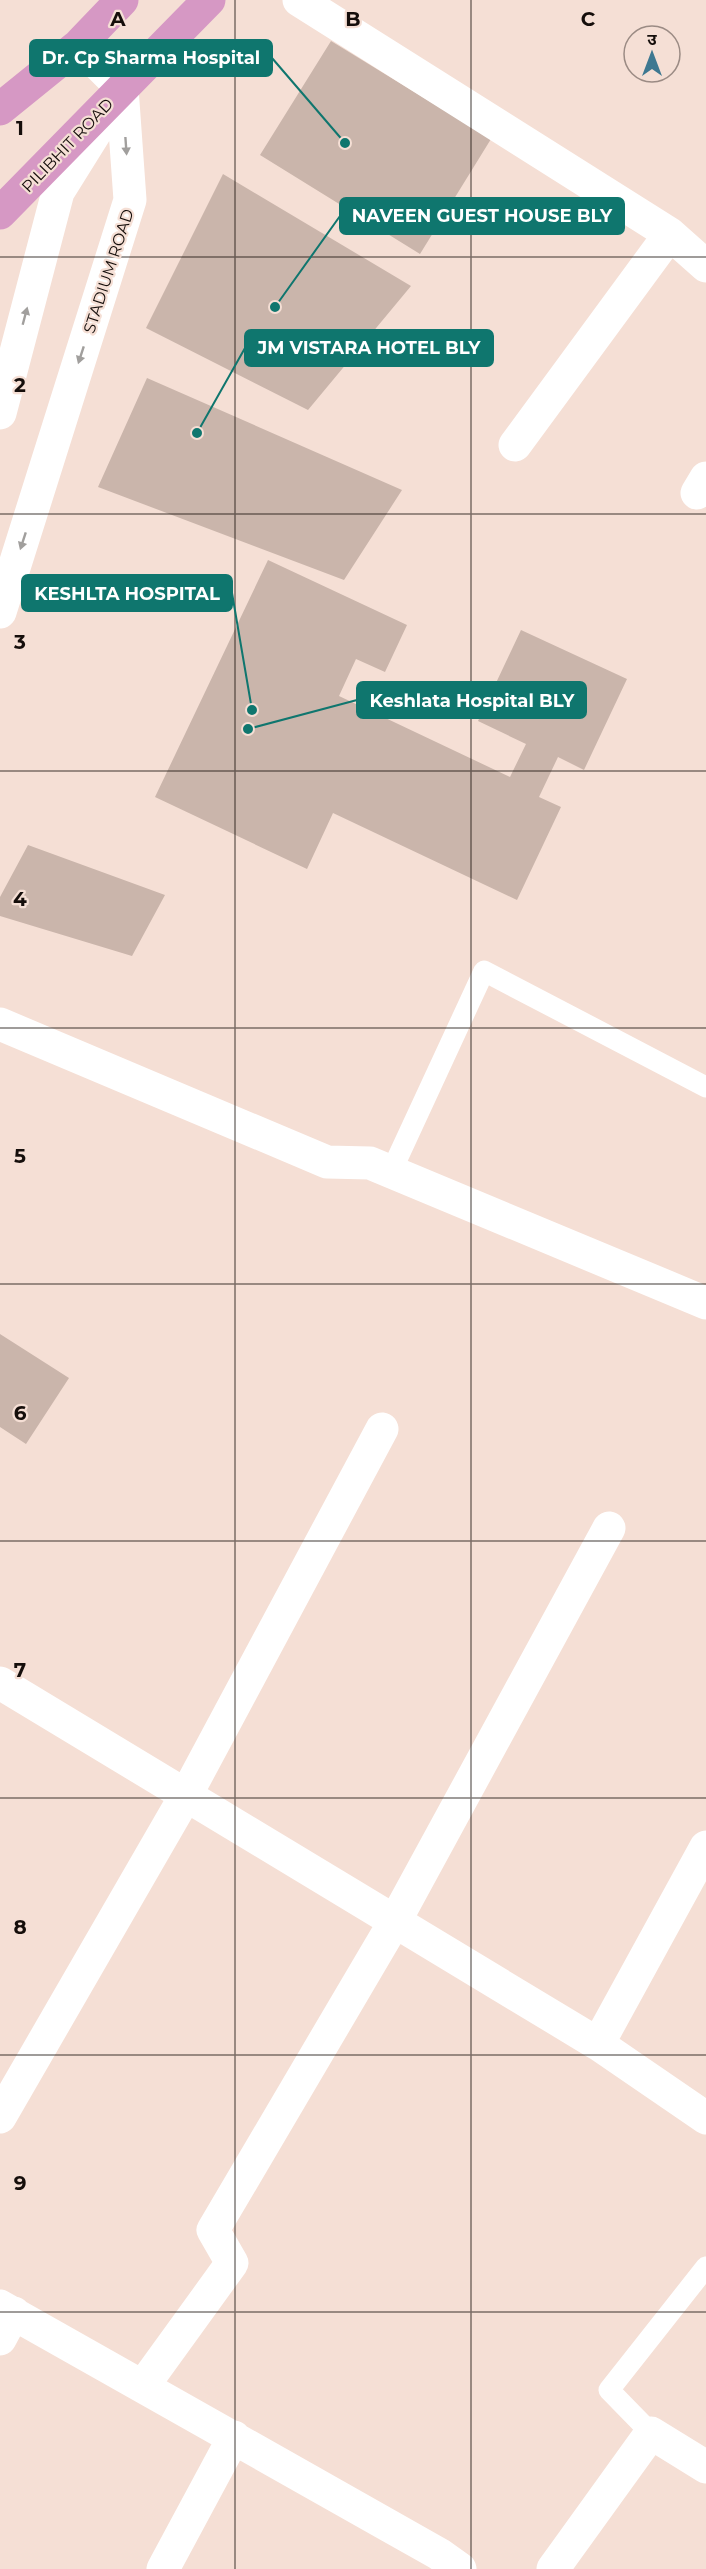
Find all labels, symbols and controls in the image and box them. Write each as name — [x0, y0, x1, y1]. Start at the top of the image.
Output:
text: A — [109, 7, 126, 31]
text: B — [345, 7, 361, 31]
text: C — [581, 7, 596, 31]
north arrow — [622, 24, 682, 84]
text: उ — [647, 30, 657, 49]
callout: Dr. Cp Sharma Hospital — [30, 40, 272, 76]
text: Dr. Cp Sharma Hospital — [42, 47, 260, 69]
street label: PILIBHIT ROAD — [18, 94, 117, 196]
text: 1 — [16, 116, 24, 140]
one-way arrow — [122, 137, 131, 156]
callout: NAVEEN GUEST HOUSE BLY — [340, 198, 624, 234]
text: NAVEEN GUEST HOUSE BLY — [352, 205, 613, 227]
street label: STADIUM ROAD — [79, 207, 138, 336]
one-way arrow — [21, 307, 31, 325]
callout: JM VISTARA HOTEL BLY — [245, 330, 493, 366]
text: JM VISTARA HOTEL BLY — [256, 337, 481, 359]
one-way arrow — [76, 346, 86, 364]
text: 2 — [14, 373, 26, 397]
one-way arrow — [17, 532, 27, 550]
callout: KESHLTA HOSPITAL — [22, 575, 232, 611]
text: KESHLTA HOSPITAL — [34, 583, 220, 605]
text: 3 — [13, 630, 26, 654]
callout: Keshlata Hospital BLY — [357, 682, 586, 718]
text: Keshlata Hospital BLY — [370, 690, 575, 712]
text: 4 — [13, 887, 27, 911]
text: 5 — [14, 1144, 26, 1168]
text: 6 — [14, 1401, 27, 1425]
text: 7 — [14, 1658, 26, 1682]
text: 8 — [13, 1915, 27, 1939]
text: 9 — [14, 2171, 26, 2195]

